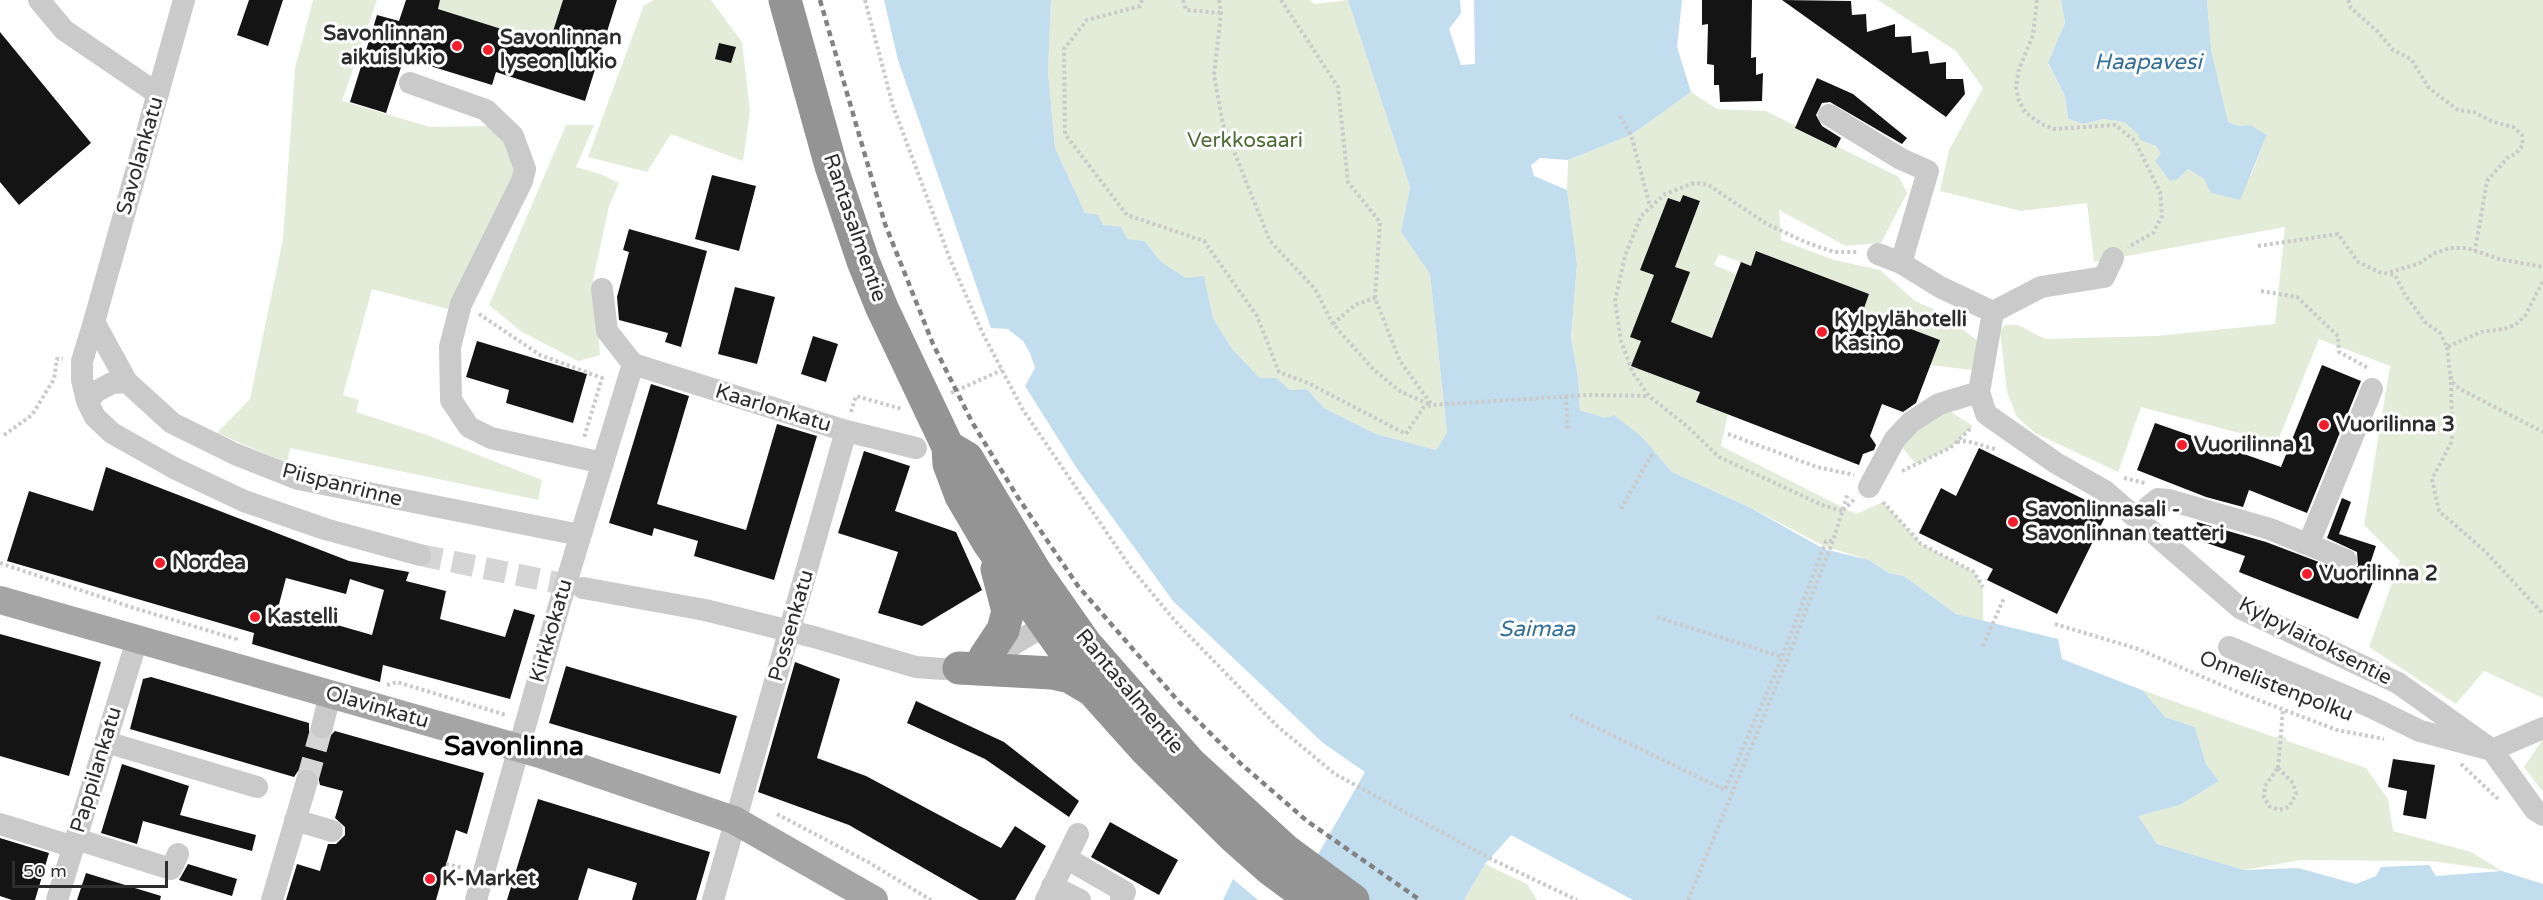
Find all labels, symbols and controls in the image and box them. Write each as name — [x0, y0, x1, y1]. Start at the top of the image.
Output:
place label: Savonlinnan aikuislukio — [323, 21, 445, 71]
place label: Savonlinnan lyseon lukio — [500, 25, 622, 75]
marker: Savonlinnan aikuislukio — [450, 39, 464, 53]
marker: Savonlinnan lyseon lukio — [481, 43, 495, 57]
water label: Haapavesi — [2094, 50, 2202, 76]
street label: Savolankatu — [112, 94, 170, 218]
park label: Verkkosaari — [1187, 128, 1303, 154]
street label: Rantasalmentie — [817, 151, 891, 305]
place label: Kylpylähotelli Kasino — [1834, 307, 1967, 357]
marker: Kylpylähotelli Kasino — [1815, 325, 1829, 339]
street label: Kaarlonkatu — [712, 379, 834, 439]
place label: Vuorilinna 3 — [2336, 412, 2455, 438]
marker: Vuorilinna 3 — [2317, 418, 2331, 432]
place label: Vuorilinna 1 — [2194, 432, 2313, 458]
marker: Vuorilinna 1 — [2175, 438, 2189, 452]
street label: Piispanrinne — [279, 459, 405, 513]
place label: Savonlinnasali - Savonlinnan teatteri — [2025, 497, 2225, 547]
marker: Savonlinnasali - Savonlinnan teatteri — [2006, 515, 2020, 529]
place label: Nordea — [172, 550, 246, 576]
marker: Nordea — [153, 556, 167, 570]
place label: Vuorilinna 2 — [2319, 561, 2438, 587]
street label: Possenkatu — [764, 567, 820, 685]
marker: Vuorilinna 2 — [2300, 567, 2314, 581]
street label: Kirkkokatu — [525, 576, 579, 686]
street label: Kylpylaitoksentie — [2234, 592, 2396, 692]
place label: Kastelli — [267, 604, 338, 630]
marker: Kastelli — [248, 610, 262, 624]
water label: Saimaa — [1499, 617, 1575, 643]
street label: Rantasalmentie — [1070, 625, 1188, 759]
street label: Onnelistenpolku — [2195, 646, 2357, 728]
street label: Olavinkatu — [322, 681, 432, 735]
street label: Pappilankatu — [66, 704, 128, 836]
district label: Savonlinna — [444, 732, 584, 764]
scale bar — [15, 849, 171, 887]
text: 50 m — [23, 860, 67, 882]
place label: K-Market — [442, 866, 536, 892]
marker: K-Market — [423, 872, 437, 886]

